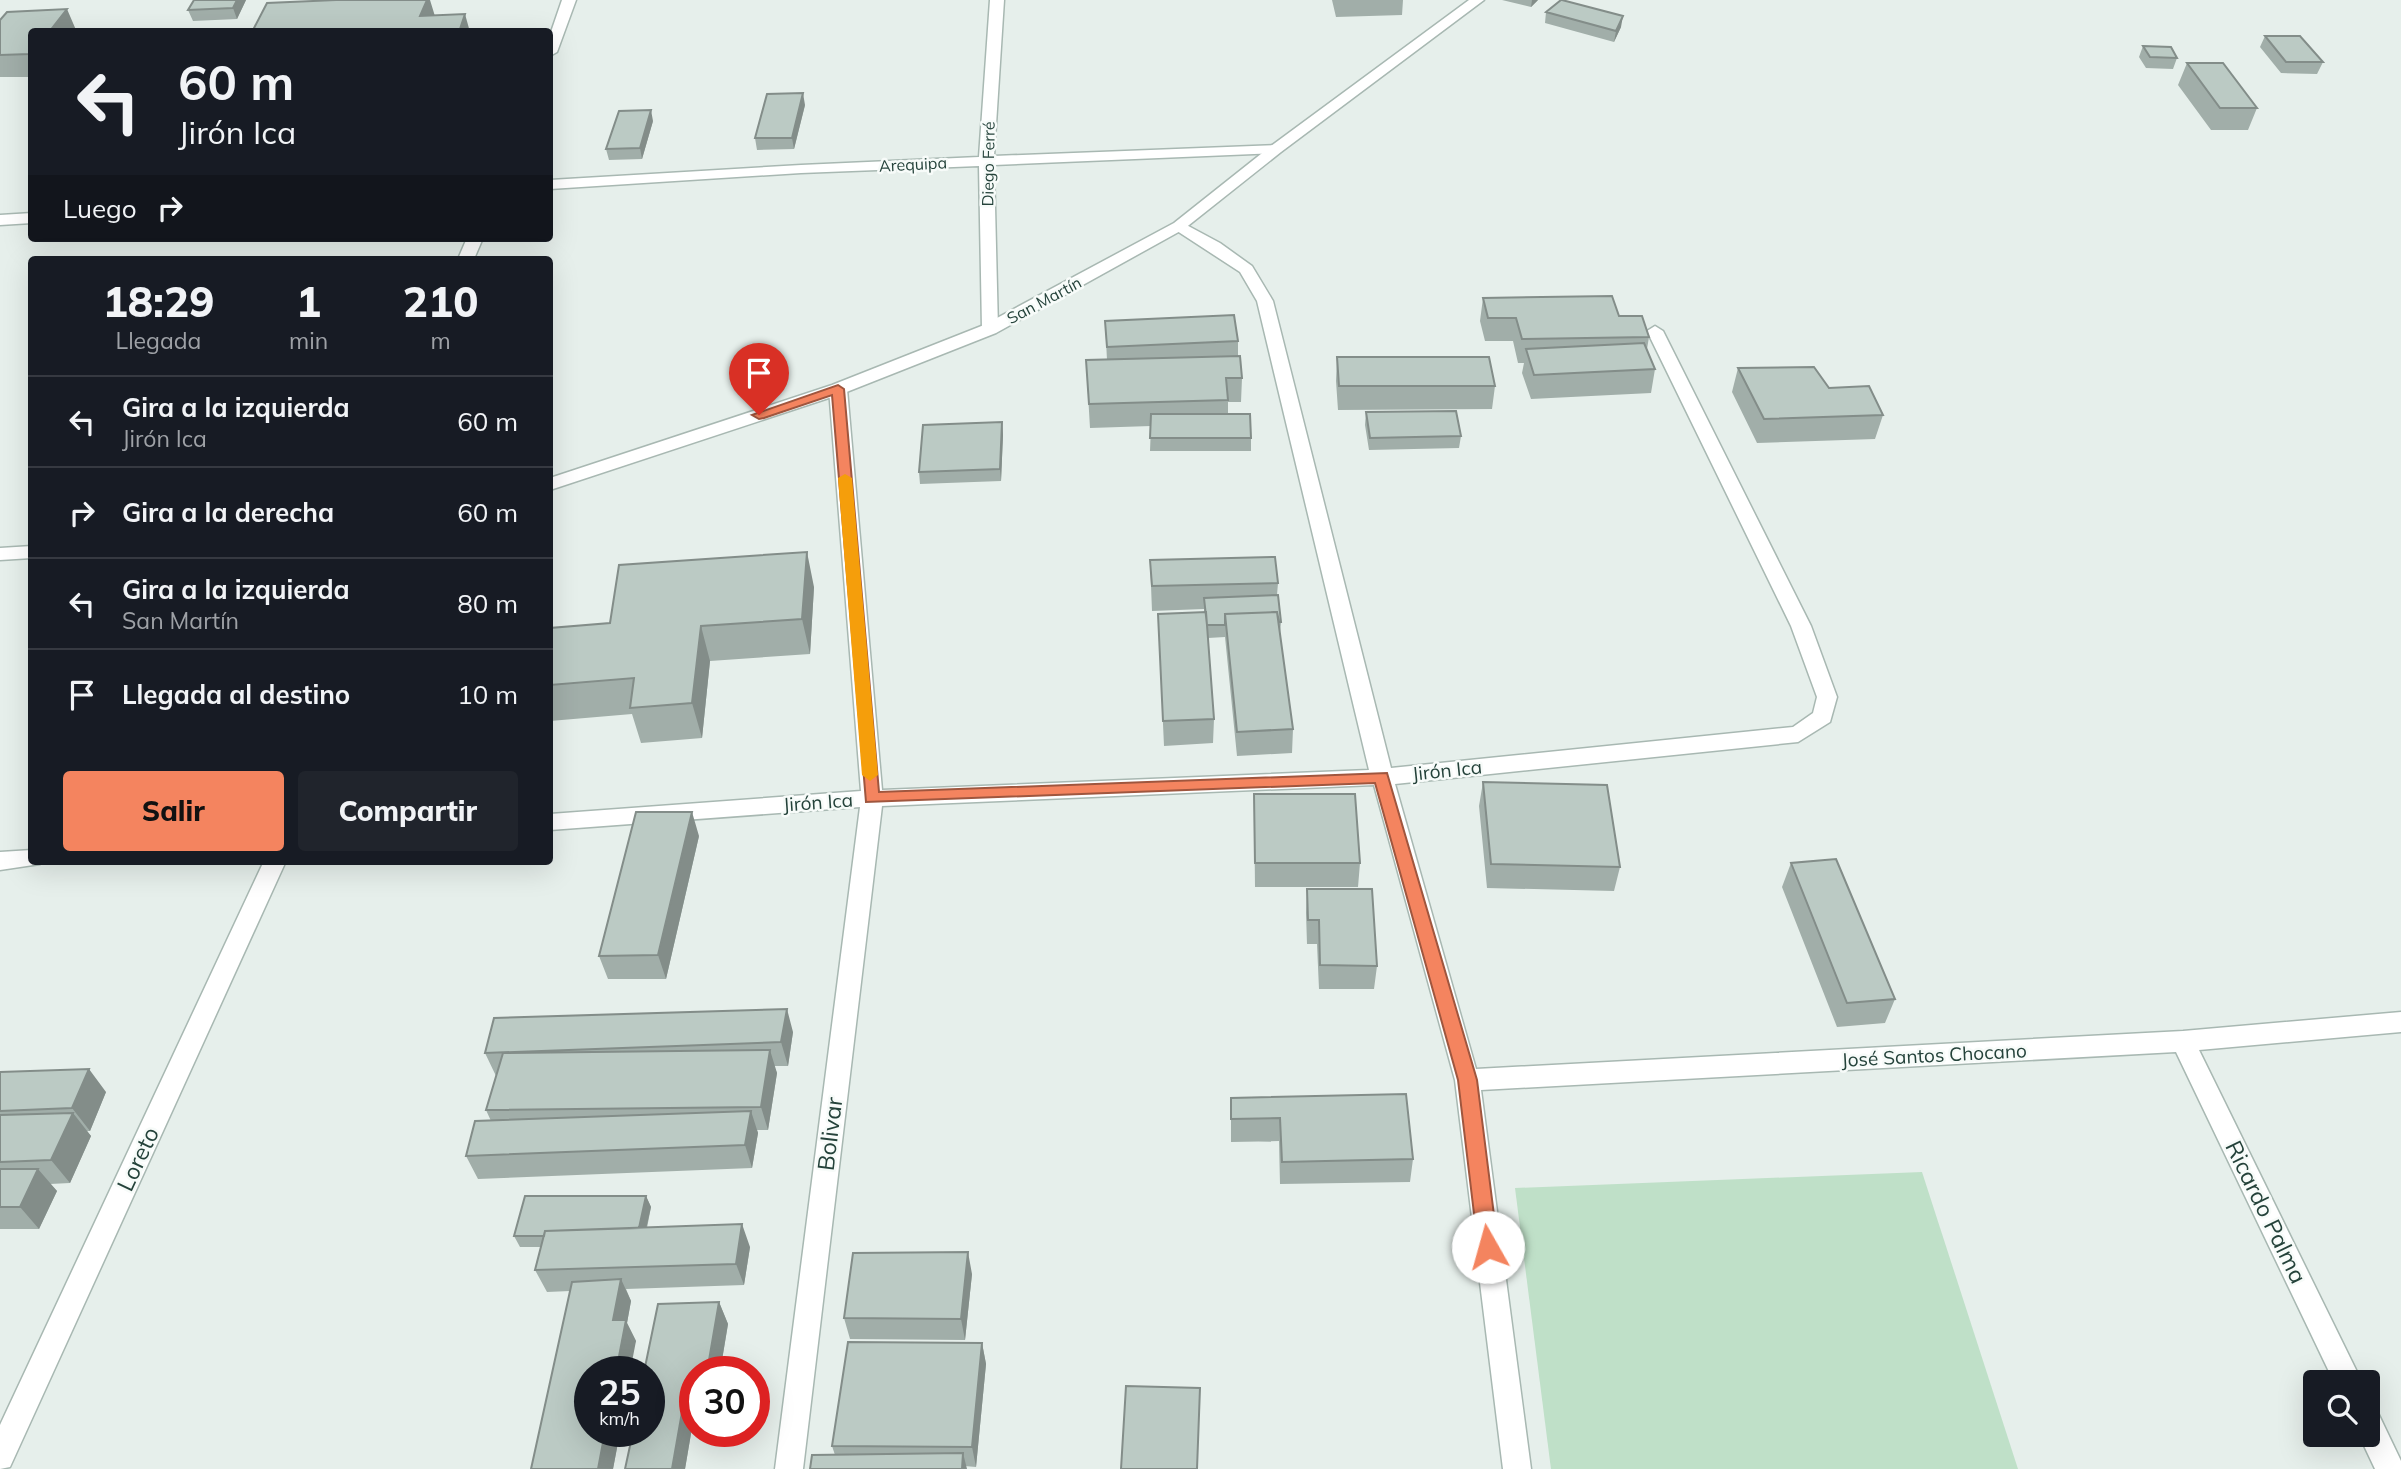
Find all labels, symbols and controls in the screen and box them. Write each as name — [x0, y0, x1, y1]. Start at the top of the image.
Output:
text: 60 m — [178, 51, 294, 112]
icon: left — [63, 56, 154, 147]
text: Jirón Ica — [178, 112, 296, 152]
street label: Diego Ferré — [977, 121, 999, 207]
street label: Arequipa — [879, 152, 947, 176]
icon: right — [151, 189, 189, 227]
text: Luego — [63, 192, 137, 225]
street label: San Martín — [1003, 272, 1085, 328]
text: 18:29 — [103, 275, 214, 328]
text: 1 — [296, 275, 321, 328]
text: 210 — [403, 275, 478, 328]
text: Llegada — [116, 326, 201, 355]
text: min — [289, 326, 328, 355]
text: m — [430, 326, 451, 355]
pin — [729, 343, 789, 415]
icon: arrive — [740, 354, 778, 392]
text: Gira a la izquierda — [122, 391, 350, 424]
icon: left — [63, 403, 101, 441]
text: 60 m — [457, 405, 518, 438]
text: Jirón Ica — [122, 424, 207, 453]
icon: right — [63, 494, 101, 532]
text: Gira a la derecha — [122, 496, 334, 529]
text: 60 m — [457, 496, 518, 529]
text: Gira a la izquierda — [122, 573, 350, 606]
icon: left — [63, 585, 101, 623]
text: 80 m — [457, 587, 518, 620]
text: San Martín — [122, 606, 239, 635]
icon: arrive — [63, 676, 101, 714]
text: Llegada al destino — [122, 678, 350, 711]
text: 10 m — [457, 678, 518, 711]
street label: Jirón Ica — [1411, 754, 1483, 786]
button: Salir — [63, 771, 284, 851]
button: Compartir — [298, 771, 518, 851]
street label: Jirón Ica — [782, 788, 854, 816]
street label: José Santos Chocano — [1841, 1038, 2027, 1072]
street label: Bolivar — [811, 1095, 848, 1172]
street label: Loreto — [110, 1122, 165, 1195]
street label: Ricardo Palma — [2219, 1136, 2314, 1288]
position arrow — [1451, 1210, 1525, 1284]
speed limit sign: 30 — [679, 1356, 770, 1447]
text: 25 — [598, 1370, 641, 1414]
map controls — [2303, 1370, 2380, 1447]
button: search — [2303, 1370, 2380, 1447]
text: km/h — [599, 1407, 640, 1430]

